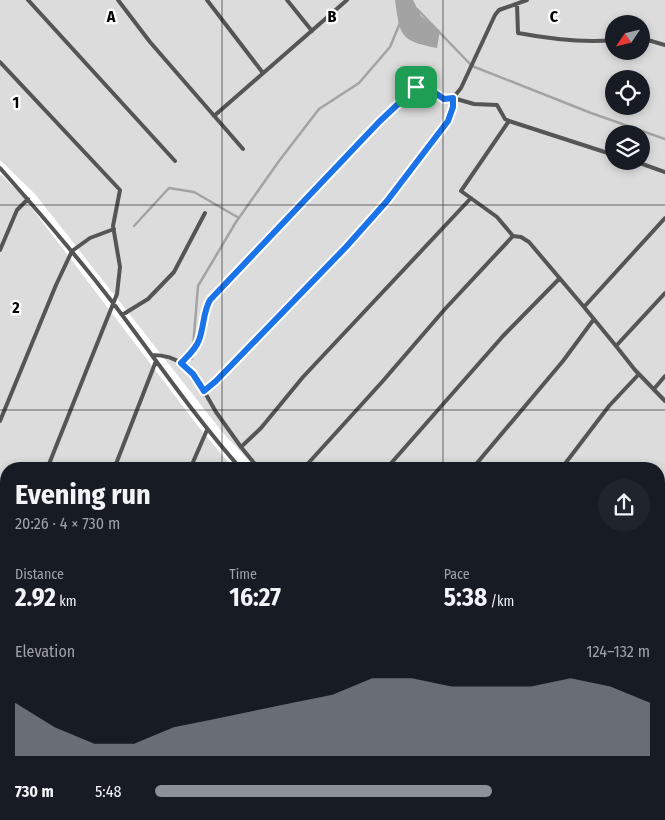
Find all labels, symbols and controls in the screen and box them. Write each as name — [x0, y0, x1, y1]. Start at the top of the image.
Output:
text: A — [106, 7, 116, 26]
text: B — [328, 7, 337, 26]
text: C — [550, 7, 559, 26]
north arrow — [605, 15, 650, 60]
map controls — [605, 15, 650, 170]
pin — [395, 66, 437, 108]
button: locate — [605, 70, 650, 115]
icon: arrive — [402, 73, 430, 101]
text: 1 — [13, 93, 19, 112]
button: layers — [605, 125, 650, 170]
text: 2 — [11, 298, 20, 317]
text: Evening run — [15, 478, 151, 511]
button: share — [598, 479, 650, 531]
text: 20:26 · 4 × 730 m — [15, 514, 120, 533]
text: Distance — [15, 566, 64, 583]
text: Time — [229, 566, 257, 583]
text: Pace — [444, 566, 470, 583]
text: 2.92 — [15, 583, 56, 613]
text: 16:27 — [229, 583, 281, 613]
text: 5:38 — [444, 583, 487, 613]
text: km — [56, 593, 77, 610]
text: /km — [487, 593, 514, 610]
text: Elevation — [15, 642, 75, 661]
text: 124–132 m — [586, 642, 650, 661]
text: 730 m — [15, 782, 54, 801]
text: 5:48 — [95, 782, 121, 801]

